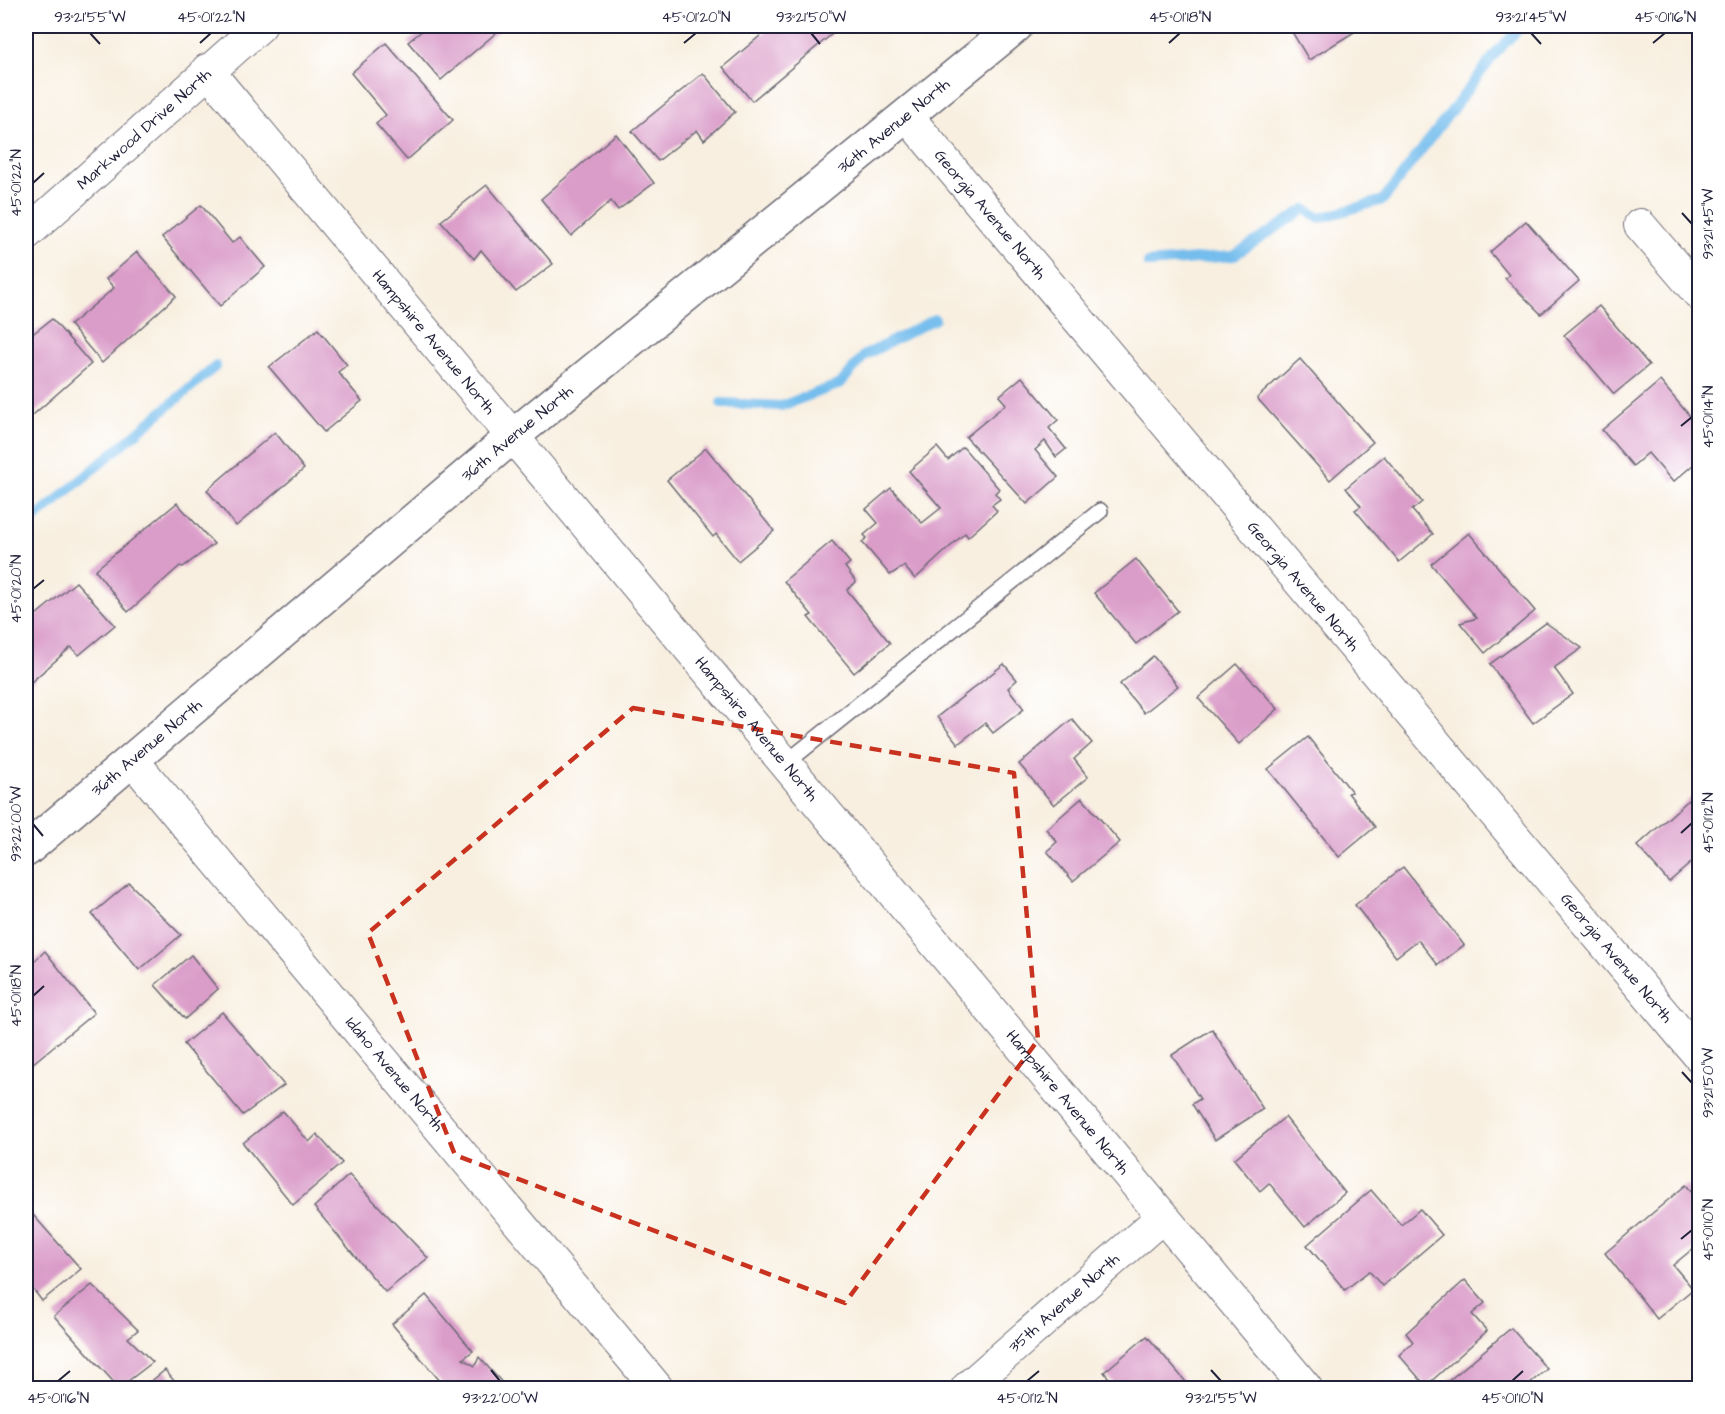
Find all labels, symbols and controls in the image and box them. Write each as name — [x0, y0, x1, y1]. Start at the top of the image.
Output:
text: 93°21'55"W — [54, 7, 126, 28]
text: 45°01'22"N — [177, 7, 245, 28]
text: 45°01'20"N — [662, 7, 730, 28]
text: 93°21'50"W — [776, 7, 846, 28]
text: 45°01'18"N — [1149, 7, 1211, 28]
text: 93°21'45"W — [1496, 7, 1566, 28]
text: 45°01'16"N — [1634, 7, 1696, 28]
street label: Markwood Drive North — [72, 63, 216, 195]
street label: 36th Avenue North — [832, 73, 955, 179]
street label: Georgia Avenue North — [929, 145, 1051, 284]
text: 45°01'22"N — [6, 149, 27, 217]
text: 93°21'45"W — [1698, 189, 1719, 259]
street label: Hampshire Avenue North — [367, 265, 501, 419]
street label: 36th Avenue North — [456, 380, 578, 486]
text: 45°01'14"N — [1698, 385, 1719, 449]
street label: Georgia Avenue North — [1242, 517, 1364, 656]
text: 45°01'20"N — [6, 555, 27, 623]
street label: Hampshire Avenue North — [690, 652, 823, 806]
street label: 36th Avenue North — [86, 694, 207, 801]
text: 93°22'00"W — [6, 786, 27, 862]
text: 45°01'12"N — [1698, 792, 1719, 854]
street label: Georgia Avenue North — [1555, 888, 1678, 1028]
text: 45°01'18"N — [6, 965, 27, 1027]
street label: Idaho Avenue North — [340, 1012, 449, 1136]
street label: Hampshire Avenue North — [1001, 1025, 1135, 1179]
text: 93°21'50"W — [1698, 1048, 1719, 1118]
text: 45°01'10"N — [1698, 1199, 1719, 1261]
street label: 35th Avenue North — [1004, 1248, 1124, 1358]
text: 45°01'16"N — [27, 1388, 89, 1409]
text: 93°22'00"W — [462, 1388, 538, 1409]
text: 45°01'12"N — [996, 1388, 1058, 1409]
text: 93°21'55"W — [1185, 1388, 1257, 1409]
text: 45°01'10"N — [1481, 1388, 1543, 1409]

